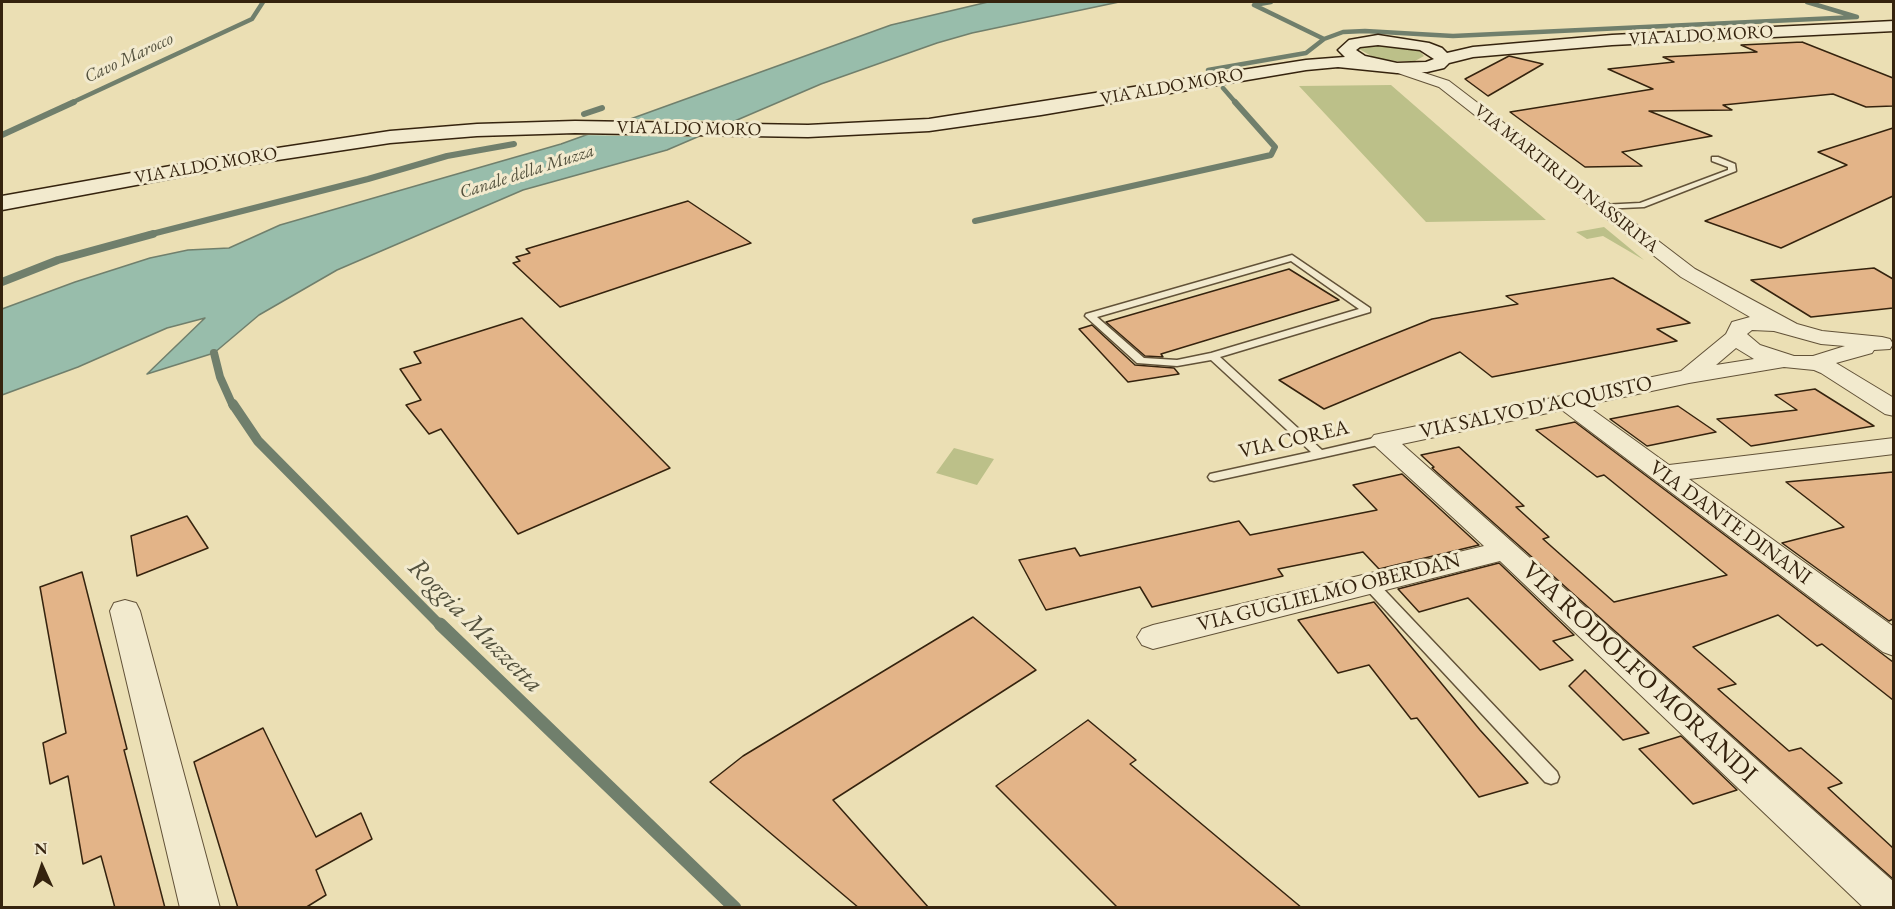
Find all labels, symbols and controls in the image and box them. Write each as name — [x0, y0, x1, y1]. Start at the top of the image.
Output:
street label: VIA ALDO MORO — [1628, 21, 1774, 51]
water label: Cavo Marocco — [81, 28, 177, 88]
street label: VIA ALDO MORO — [1099, 64, 1245, 110]
street label: VIA MARTIRI DI NASSIRIYA — [1469, 100, 1663, 258]
street label: VIA ALDO MORO — [616, 117, 762, 141]
water label: Canale della Muzza — [457, 140, 597, 204]
street label: VIA ALDO MORO — [133, 143, 279, 189]
street label: VIA SALVO D'ACQUISTO — [1417, 371, 1655, 445]
street label: VIA COREA — [1236, 415, 1352, 465]
street label: VIA DANTE DINANI — [1644, 456, 1816, 590]
street label: VIA GUGLIELMO OBERDAN — [1195, 548, 1463, 638]
water label: Roggia Muzzetta — [401, 552, 549, 700]
street label: VIA RODOLFO MORANDI — [1515, 556, 1763, 790]
north arrow — [12, 837, 72, 897]
text: N — [34, 838, 48, 859]

